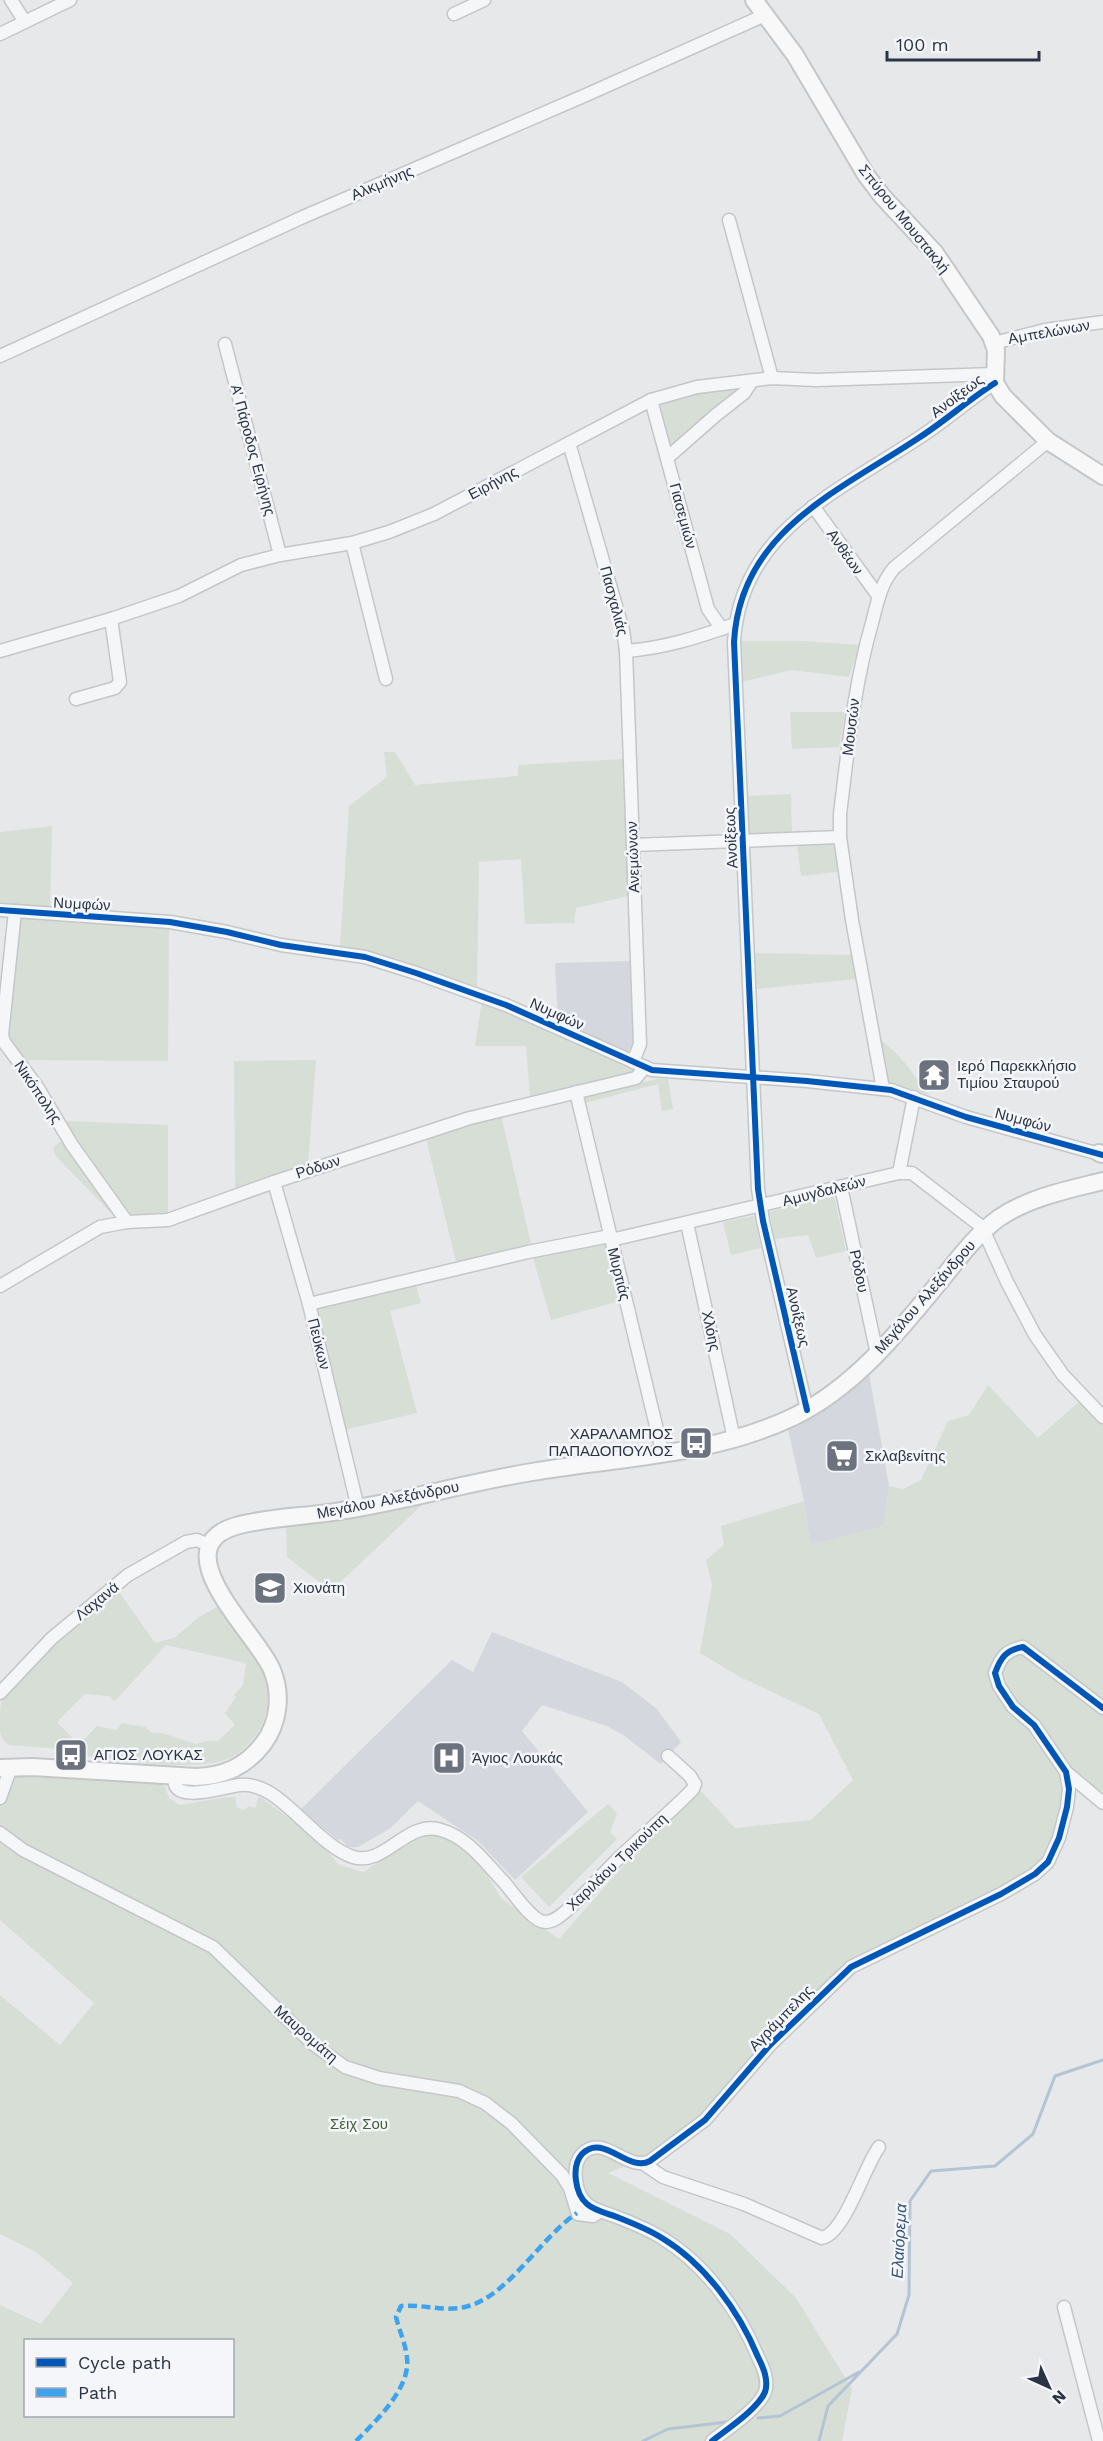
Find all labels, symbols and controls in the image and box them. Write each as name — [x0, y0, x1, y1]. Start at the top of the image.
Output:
scale bar — [887, 24, 1038, 62]
text: 100 m — [896, 34, 949, 55]
street label: Σπύρου Μουστακλή — [855, 161, 953, 277]
street label: Αλκμήνης — [348, 162, 416, 204]
street label: Αμπελώνων — [1007, 316, 1091, 348]
street label: Ανοίξεως — [927, 370, 987, 422]
street label: A' Πάροδος Ειρήνης — [227, 382, 279, 518]
street label: Ειρήνης — [465, 463, 521, 503]
street label: Γιασεμιών — [666, 481, 700, 551]
street label: Ανθέων — [823, 526, 867, 578]
street label: Πασχαλιάς — [596, 564, 632, 638]
street label: Μουσών — [839, 697, 863, 757]
street label: Ανοίξεως — [720, 807, 742, 869]
street label: Ανεμώνων — [623, 821, 643, 893]
street label: Νυμφών — [53, 894, 111, 914]
street label: Νυμφών — [527, 994, 587, 1034]
street label: Νικόπολης — [10, 1057, 66, 1127]
temple icon: Ιερό Παρεκκλήσιο Τιμίου Σταυρού — [916, 1057, 952, 1093]
place label: Ιερό Παρεκκλήσιο Τιμίου Σταυρού — [957, 1057, 1076, 1092]
street label: Νυμφών — [993, 1104, 1053, 1136]
street label: Ρόδων — [293, 1151, 343, 1183]
street label: Αμυγδαλεών — [780, 1172, 868, 1210]
street label: Μεγάλου Αλεξάνδρου — [871, 1237, 979, 1357]
street label: Μυρτιάς — [604, 1246, 634, 1302]
street label: Ρόδου — [846, 1248, 872, 1294]
street label: Ανοίξεως — [782, 1285, 814, 1349]
street label: Χλόης — [698, 1309, 724, 1353]
street label: Πεύκων — [304, 1316, 334, 1372]
place label: ΧΑΡΑΛΑΜΠΟΣ ΠΑΠΑΔΟΠΟΥΛΟΣ — [548, 1425, 673, 1460]
bus stop icon: ΧΑΡΑΛΑΜΠΟΣ ΠΑΠΑΔΟΠΟΥΛΟΣ — [678, 1425, 714, 1461]
supermarket icon: Σκλαβενίτης — [824, 1438, 860, 1474]
place label: Σκλαβενίτης — [865, 1447, 945, 1465]
street label: Μεγάλου Αλεξάνδρου — [315, 1477, 461, 1523]
school or university icon: Χιονάτη — [252, 1570, 288, 1606]
street label: Λαχανά — [72, 1578, 123, 1624]
place label: Χιονάτη — [293, 1579, 345, 1597]
bus stop icon: ΑΓΙΟΣ ΛΟΥΚΑΣ — [53, 1737, 89, 1773]
hospital icon: Άγιος Λουκάς — [431, 1740, 467, 1776]
place label: ΑΓΙΟΣ ΛΟΥΚΑΣ — [94, 1746, 203, 1764]
place label: Άγιος Λουκάς — [472, 1749, 563, 1767]
street label: Χαριλάου Τρικούπη — [563, 1810, 671, 1914]
street label: Αγράμπελης — [745, 1981, 817, 2055]
street label: Μαυρομάτη — [270, 2001, 342, 2067]
park label: Σέιχ Σου — [330, 2115, 388, 2133]
water label: Ελαιόρεμα — [888, 2202, 910, 2279]
legend — [24, 2339, 234, 2417]
text: Cycle path — [78, 2352, 172, 2373]
north arrow — [1019, 2357, 1079, 2417]
text: Path — [78, 2382, 118, 2403]
text: N — [1048, 2386, 1070, 2408]

